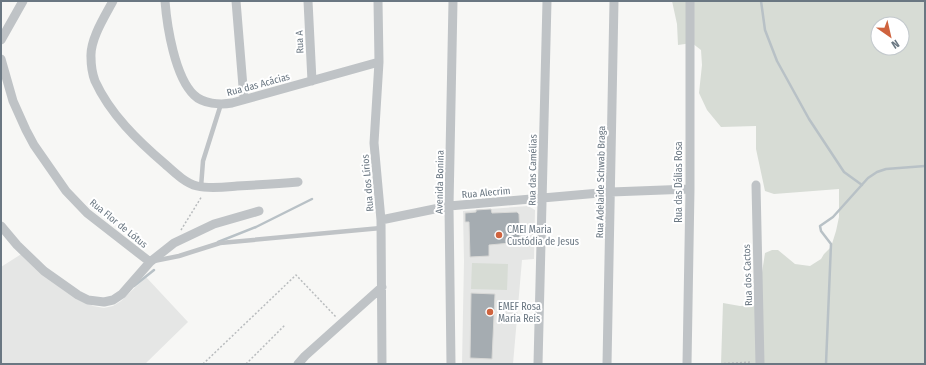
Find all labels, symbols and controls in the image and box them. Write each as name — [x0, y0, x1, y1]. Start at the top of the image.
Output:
north arrow — [870, 16, 910, 56]
street label: Rua A — [293, 29, 307, 54]
text: N — [889, 37, 902, 51]
street label: Rua das Acácias — [225, 71, 291, 99]
street label: Rua Adelaide Schwab Braga — [594, 126, 608, 238]
street label: Rua das Camélias — [526, 134, 540, 206]
street label: Rua das Dálias Rosa — [673, 141, 685, 223]
street label: Avenida Bonina — [433, 150, 447, 214]
street label: Rua dos Lírios — [359, 154, 376, 212]
street label: Rua Alecrim — [461, 185, 511, 201]
street label: Rua Flor de Lótus — [87, 197, 150, 251]
place label: CMEI Maria Custódia de Jesus — [507, 224, 579, 248]
marker: CMEI Maria Custódia de Jesus — [494, 230, 504, 240]
street label: Rua dos Cactos — [741, 244, 755, 306]
place label: EMEF Rosa Maria Reis — [498, 301, 541, 325]
marker: EMEF Rosa Maria Reis — [485, 307, 495, 317]

